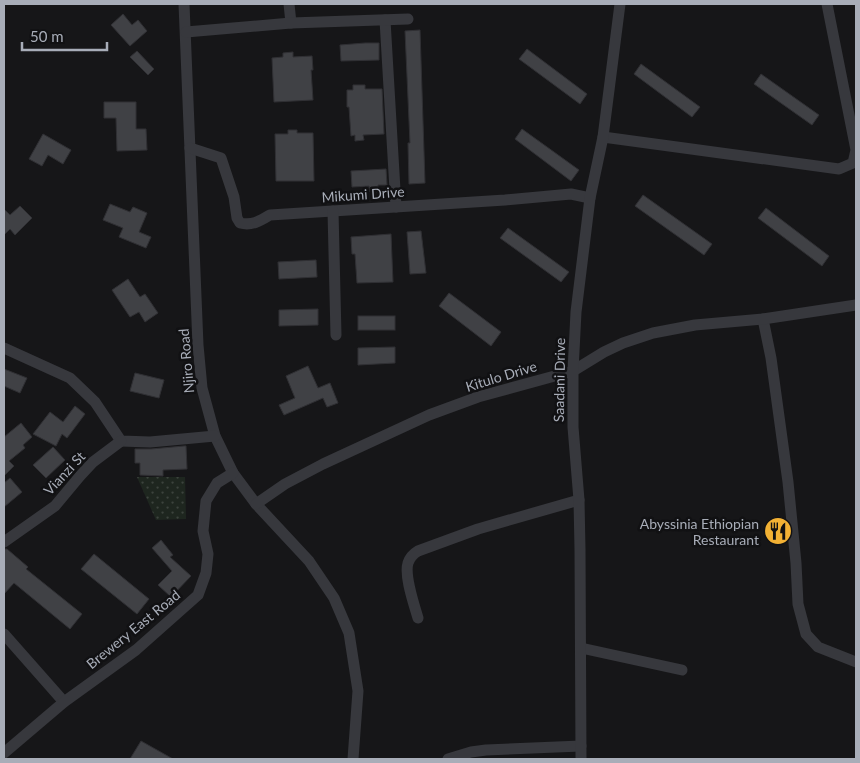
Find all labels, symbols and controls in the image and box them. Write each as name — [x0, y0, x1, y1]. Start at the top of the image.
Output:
scale bar — [22, 20, 108, 52]
text: 50 m — [30, 27, 64, 45]
street label: Mikumi Drive — [321, 183, 405, 205]
street label: Njiro Road — [175, 328, 197, 394]
street label: Saadani Drive — [550, 338, 568, 422]
street label: Kitulo Drive — [463, 357, 539, 395]
street label: Vianzi St — [40, 448, 88, 498]
place label: Abyssinia Ethiopian Restaurant — [640, 515, 759, 548]
restaurant icon: Abyssinia Ethiopian Restaurant — [763, 516, 793, 546]
street label: Brewery East Road — [83, 586, 183, 672]

